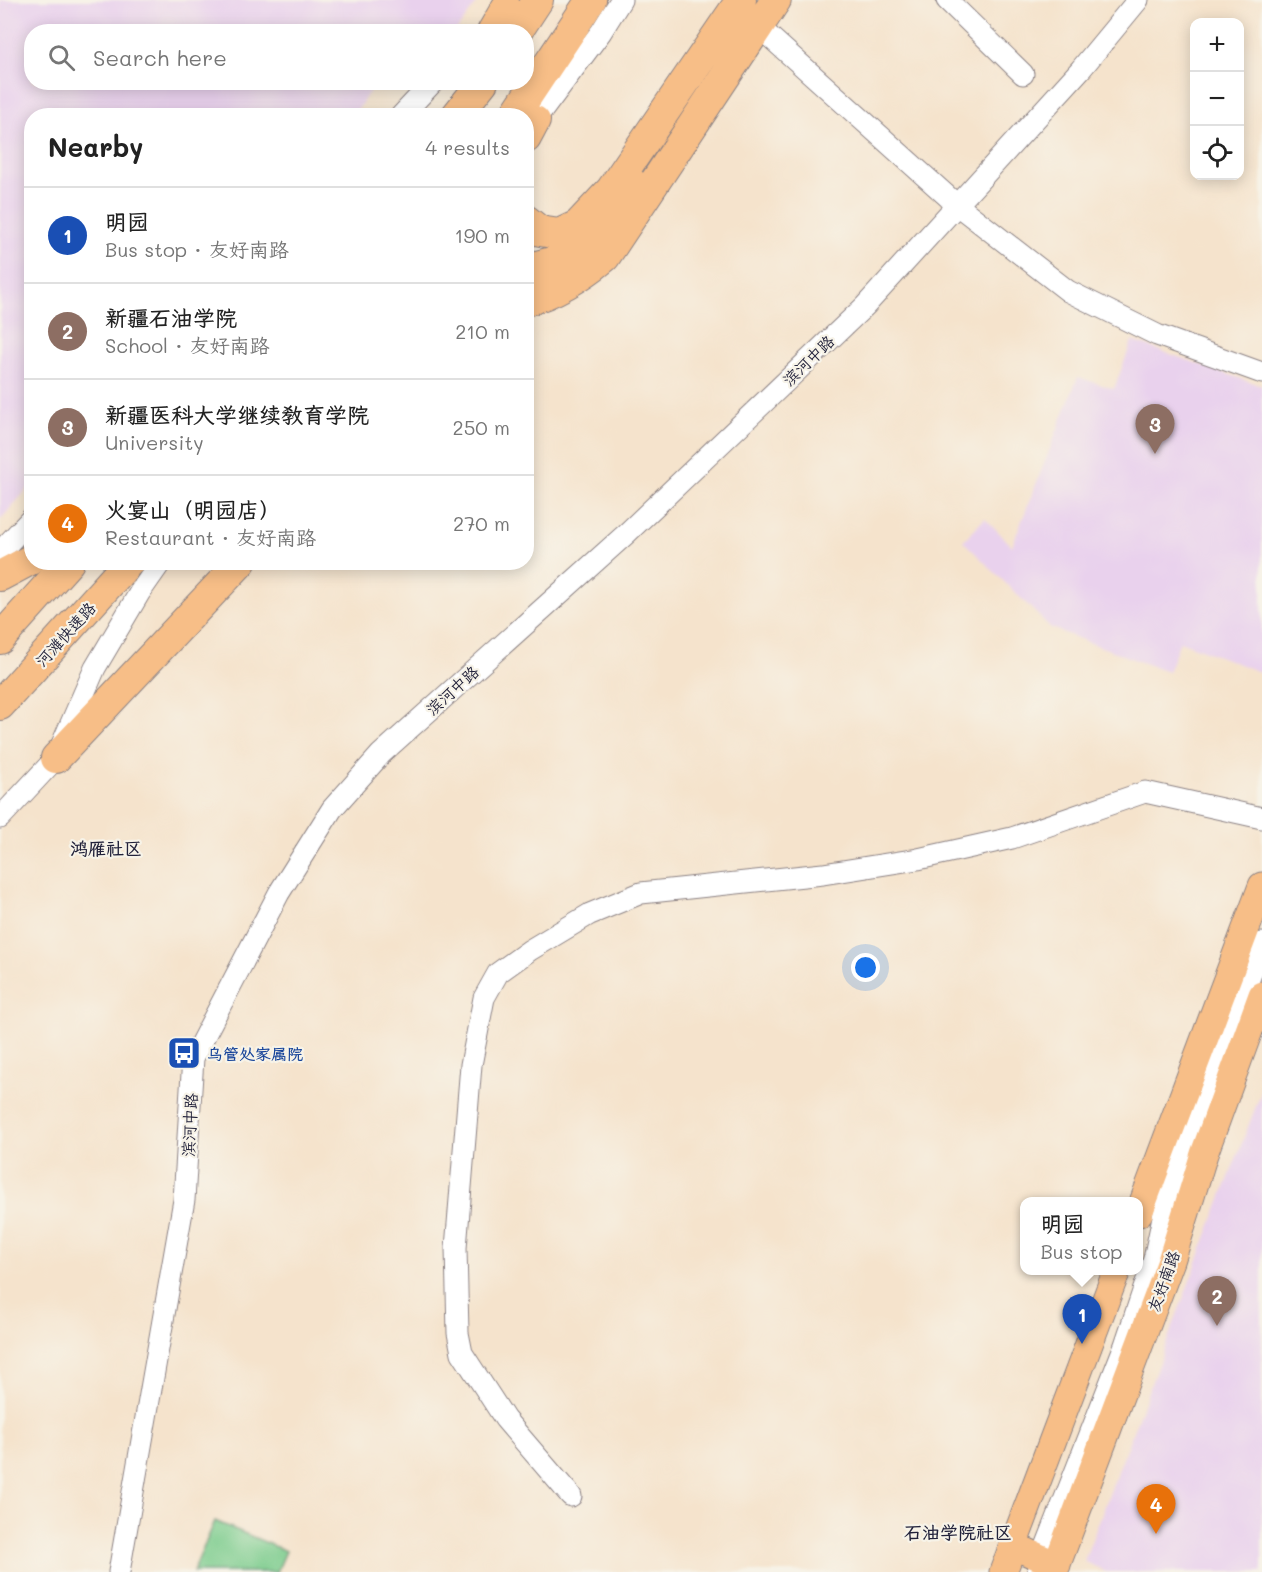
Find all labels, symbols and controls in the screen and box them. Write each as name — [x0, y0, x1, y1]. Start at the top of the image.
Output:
map controls — [1190, 18, 1244, 180]
button: + — [1190, 18, 1244, 72]
search box — [24, 24, 534, 90]
icon: search — [45, 41, 78, 74]
text: Search here — [93, 43, 227, 72]
button: − — [1190, 72, 1244, 126]
button: locate — [1190, 126, 1244, 180]
text: Nearby — [48, 130, 143, 164]
text: 4 results — [425, 134, 510, 160]
text: 明园 — [105, 207, 149, 236]
text: 1 — [63, 222, 72, 248]
text: 190 m — [455, 222, 510, 248]
text: Bus stop · 友好南路 — [105, 236, 289, 262]
text: 新疆石油学院 — [105, 303, 237, 332]
text: 2 — [62, 318, 73, 344]
text: 210 m — [455, 318, 510, 344]
street label: 滨河中路 — [778, 330, 838, 390]
text: School · 友好南路 — [105, 332, 270, 358]
text: 新疆医科大学继续教育学院 — [105, 400, 369, 429]
pin: 3 — [1136, 404, 1174, 454]
text: 3 — [62, 414, 74, 440]
text: 250 m — [453, 414, 510, 440]
text: University — [105, 429, 204, 455]
text: 火宴山（明园店） — [105, 495, 281, 524]
text: 4 — [61, 510, 74, 536]
text: 270 m — [453, 510, 510, 536]
text: Restaurant · 友好南路 — [105, 524, 316, 550]
street label: 河滩快速路 — [30, 597, 100, 671]
street label: 滨河中路 — [421, 661, 483, 719]
district label: 鸿雁社区 — [70, 836, 142, 860]
your location — [851, 953, 880, 982]
bus stop icon: 乌管处家属院 — [166, 1035, 202, 1071]
place label: 乌管处家属院 — [207, 1043, 303, 1064]
street label: 滨河中路 — [177, 1092, 201, 1158]
popup — [1020, 1197, 1143, 1275]
text: 明园 — [1040, 1209, 1084, 1238]
text: Bus stop — [1040, 1238, 1123, 1264]
street label: 友好南路 — [1142, 1247, 1184, 1315]
pin: 2 — [1198, 1276, 1236, 1326]
pin: 1 — [1062, 1294, 1102, 1344]
pin: 4 — [1136, 1484, 1176, 1534]
district label: 石油学院社区 — [904, 1520, 1012, 1544]

